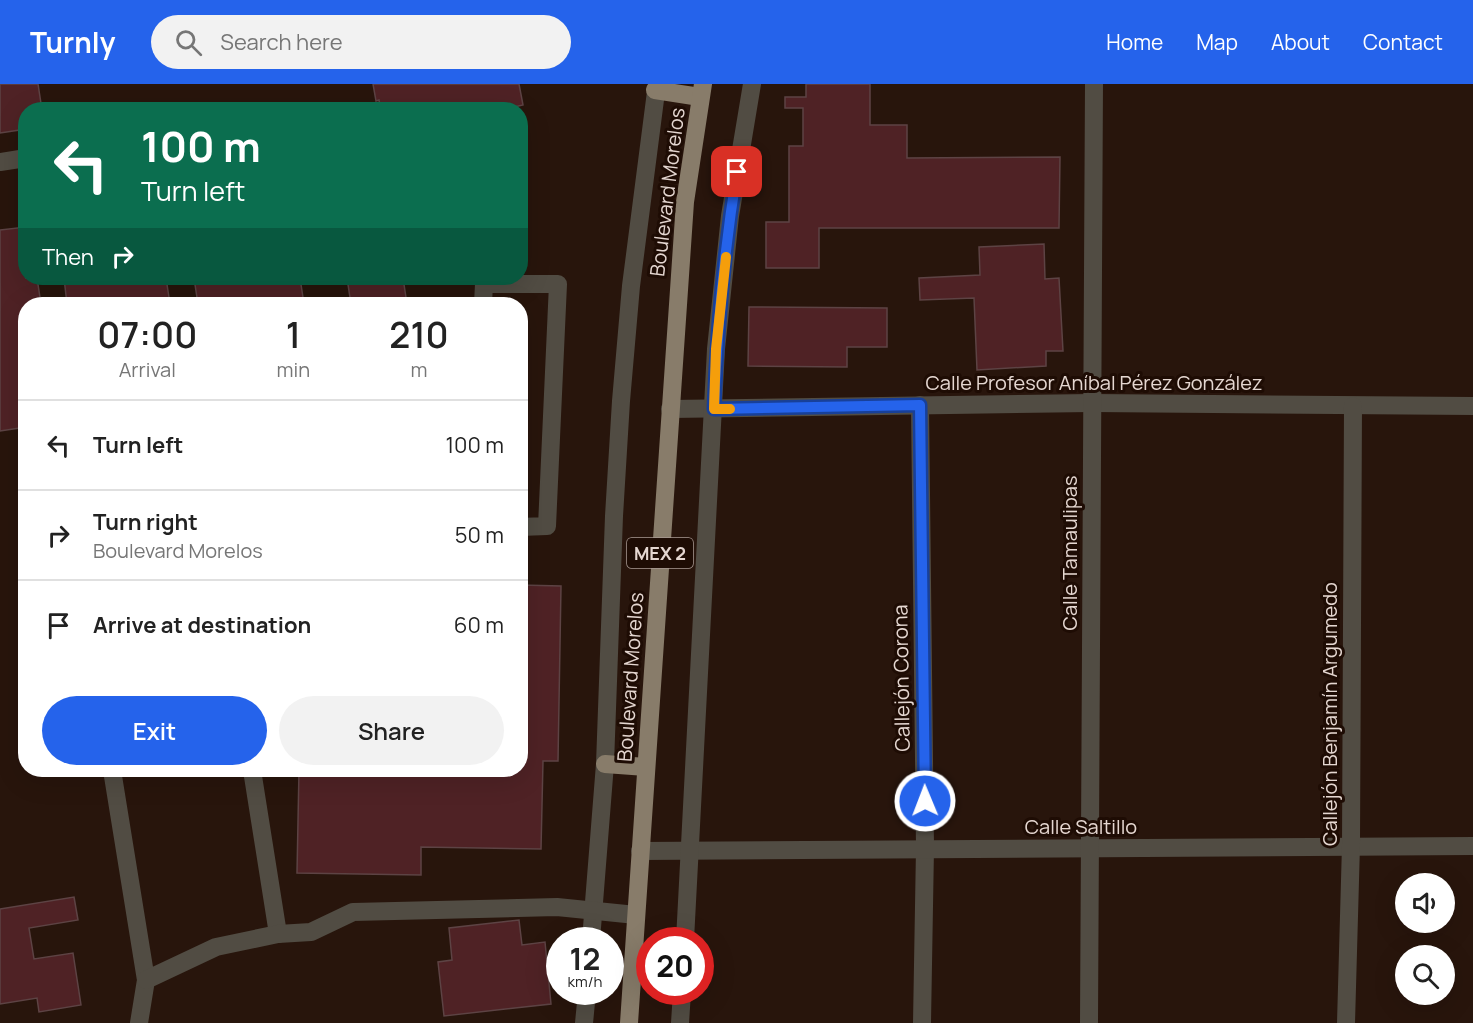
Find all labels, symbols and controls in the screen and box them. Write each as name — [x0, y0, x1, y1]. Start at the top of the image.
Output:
search box — [151, 15, 571, 69]
text: Turnly — [30, 23, 115, 61]
icon: search — [172, 26, 205, 59]
text: Search here — [220, 27, 343, 57]
text: Home — [1106, 28, 1163, 56]
text: Map — [1196, 28, 1238, 56]
text: About — [1271, 28, 1330, 56]
text: Contact — [1363, 28, 1443, 56]
street label: Boulevard Morelos — [643, 106, 691, 278]
text: 100 m — [141, 117, 261, 175]
icon: left — [42, 126, 120, 204]
pin — [711, 146, 762, 197]
icon: arrive — [720, 155, 753, 188]
text: Turn left — [141, 172, 245, 209]
icon: right — [106, 240, 139, 273]
text: Then — [42, 242, 94, 272]
text: 07:00 — [97, 310, 197, 359]
text: 1 — [286, 310, 301, 359]
text: 210 — [389, 310, 449, 359]
text: Arrival — [119, 356, 176, 383]
text: min — [277, 356, 310, 383]
text: m — [411, 356, 428, 383]
street label: Calle Profesor Aníbal Pérez González — [925, 369, 1263, 396]
icon: left — [42, 429, 75, 462]
text: Turn left — [93, 430, 183, 460]
text: 100 m — [446, 430, 504, 460]
street label: Calle Tamaulipas — [1056, 476, 1083, 630]
text: Turn right — [93, 507, 198, 537]
icon: right — [42, 519, 75, 552]
text: 50 m — [455, 520, 504, 550]
text: Boulevard Morelos — [93, 537, 263, 564]
road number: MEX 2 — [627, 538, 693, 568]
street label: Callejón Benjamín Argumedo — [1316, 582, 1343, 846]
street label: Boulevard Morelos — [611, 591, 649, 763]
street label: Callejón Corona — [886, 604, 916, 752]
icon: arrive — [42, 609, 75, 642]
text: Arrive at destination — [93, 610, 311, 640]
text: 60 m — [454, 610, 504, 640]
button: Exit — [42, 696, 267, 765]
button: Share — [279, 696, 504, 765]
position arrow — [893, 769, 957, 833]
street label: Calle Saltillo — [1025, 813, 1137, 840]
map controls — [1395, 873, 1455, 1005]
button: sound — [1395, 873, 1455, 933]
speed limit sign: 20 — [636, 927, 714, 1005]
text: 12 — [569, 938, 601, 979]
button: search — [1395, 945, 1455, 1005]
text: km/h — [568, 971, 602, 992]

